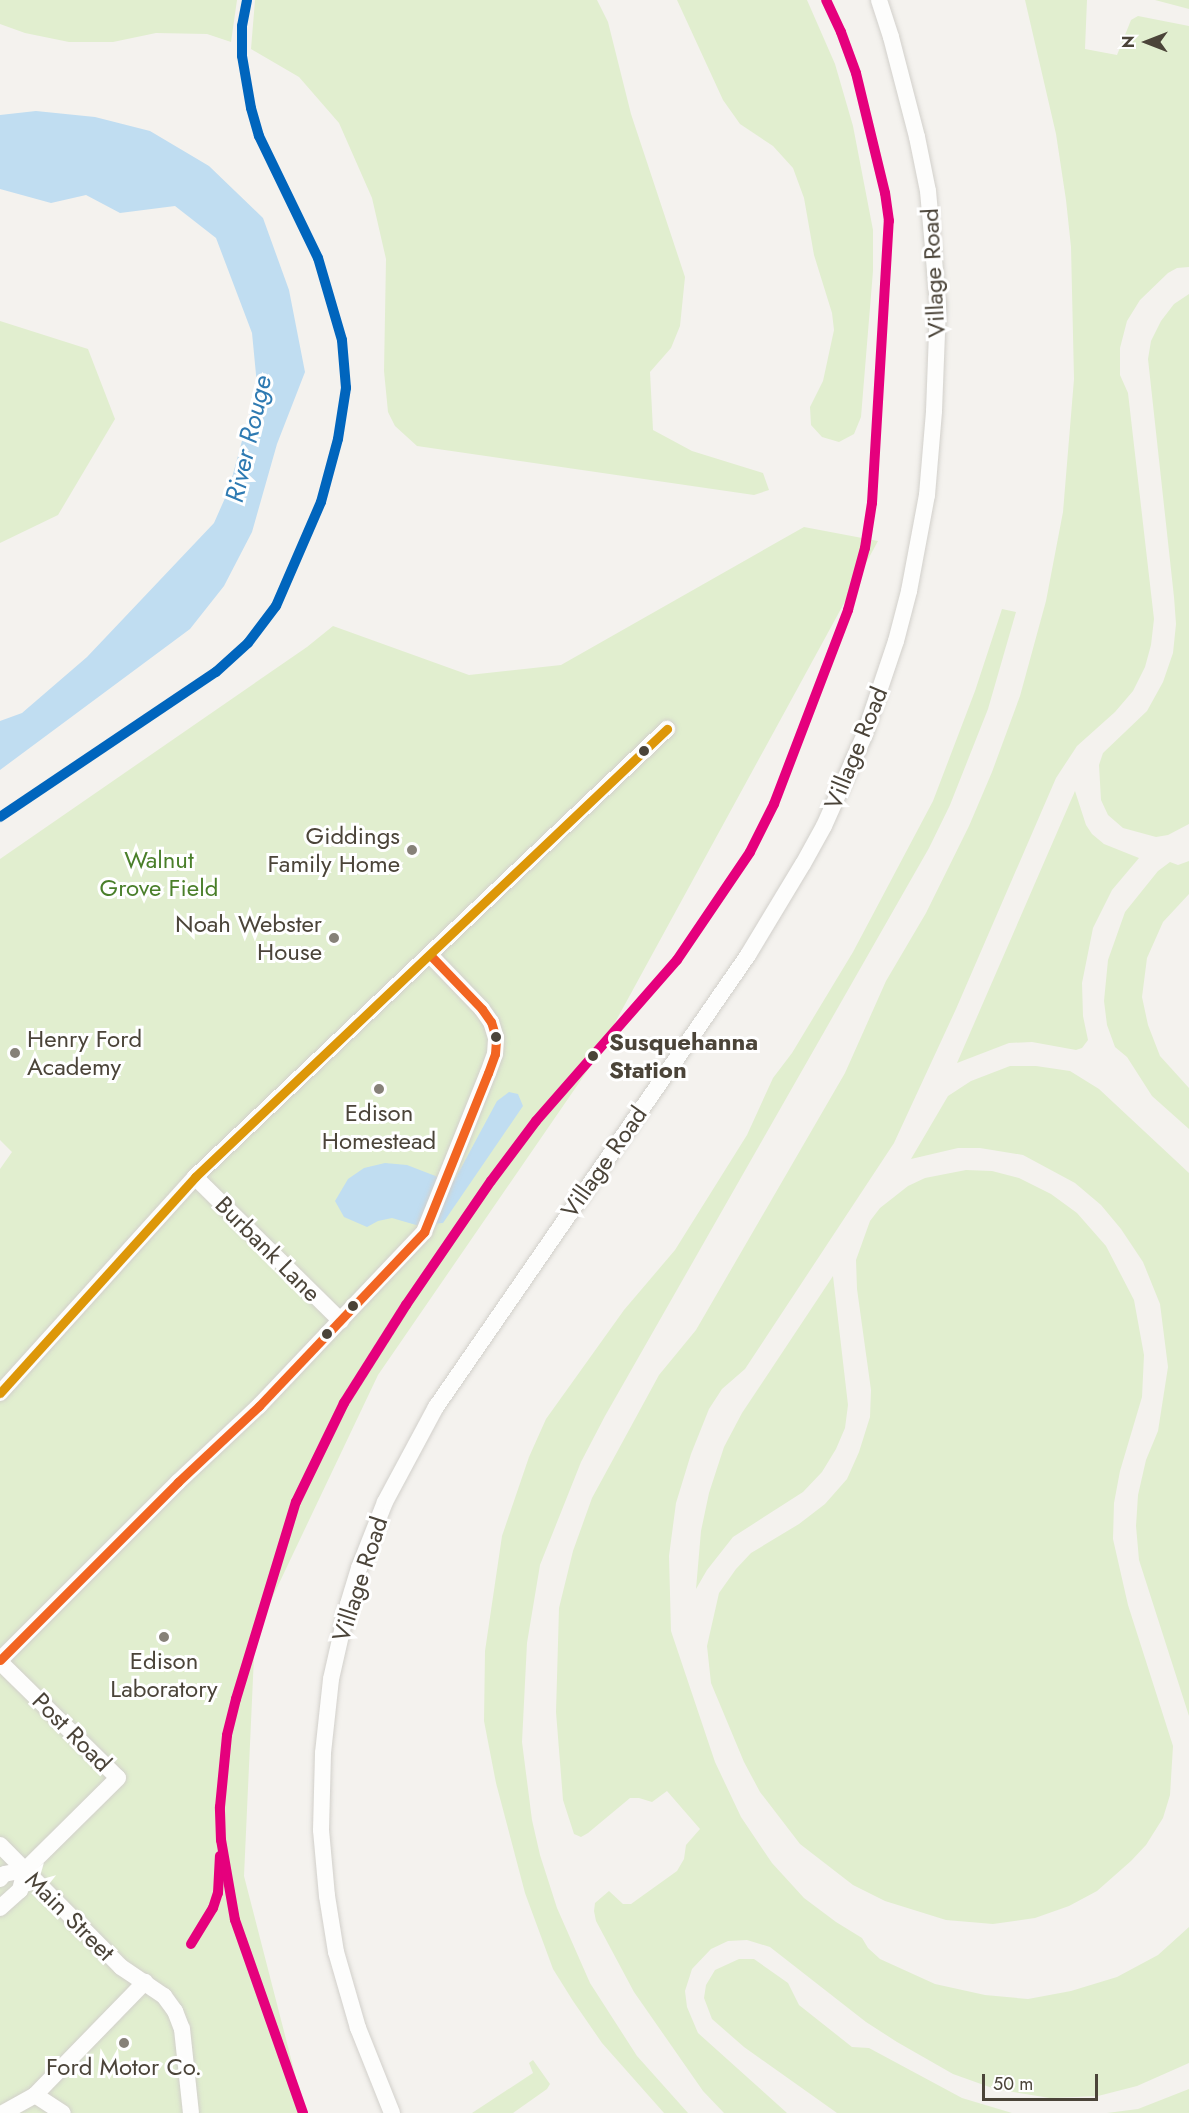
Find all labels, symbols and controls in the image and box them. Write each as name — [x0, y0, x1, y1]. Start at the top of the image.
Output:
north arrow — [1117, 12, 1177, 72]
text: N — [1117, 36, 1140, 48]
street label: Village Road — [915, 207, 951, 339]
water label: River Rouge — [219, 372, 279, 506]
street label: Village Road — [818, 682, 894, 814]
unlabelled marker — [638, 745, 650, 757]
place label: Giddings Family Home — [268, 822, 400, 878]
marker: Giddings Family Home — [405, 843, 419, 857]
park label: Walnut Grove Field — [100, 846, 218, 902]
place label: Noah Webster House — [175, 910, 322, 966]
marker: Noah Webster House — [327, 931, 341, 945]
place label: Henry Ford Academy — [27, 1025, 142, 1081]
place label: Susquehanna Station — [609, 1028, 758, 1084]
unlabelled marker — [490, 1031, 502, 1043]
marker: Susquehanna Station — [582, 1045, 604, 1067]
marker: Henry Ford Academy — [8, 1046, 22, 1060]
marker: Edison Homestead — [372, 1082, 386, 1096]
place label: Edison Homestead — [322, 1099, 436, 1155]
street label: Village Road — [555, 1101, 653, 1223]
street label: Burbank Lane — [209, 1190, 327, 1308]
unlabelled marker — [347, 1300, 359, 1312]
unlabelled marker — [321, 1328, 333, 1340]
street label: Village Road — [326, 1513, 394, 1645]
marker: Edison Laboratory — [157, 1630, 171, 1644]
place label: Edison Laboratory — [110, 1647, 218, 1703]
street label: Post Road — [26, 1686, 118, 1778]
street label: Main Street — [19, 1865, 121, 1967]
marker: Ford Motor Co. — [117, 2036, 131, 2050]
place label: Ford Motor Co. — [46, 2053, 202, 2081]
scale bar — [985, 2062, 1100, 2100]
text: 50 m — [993, 2071, 1033, 2097]

